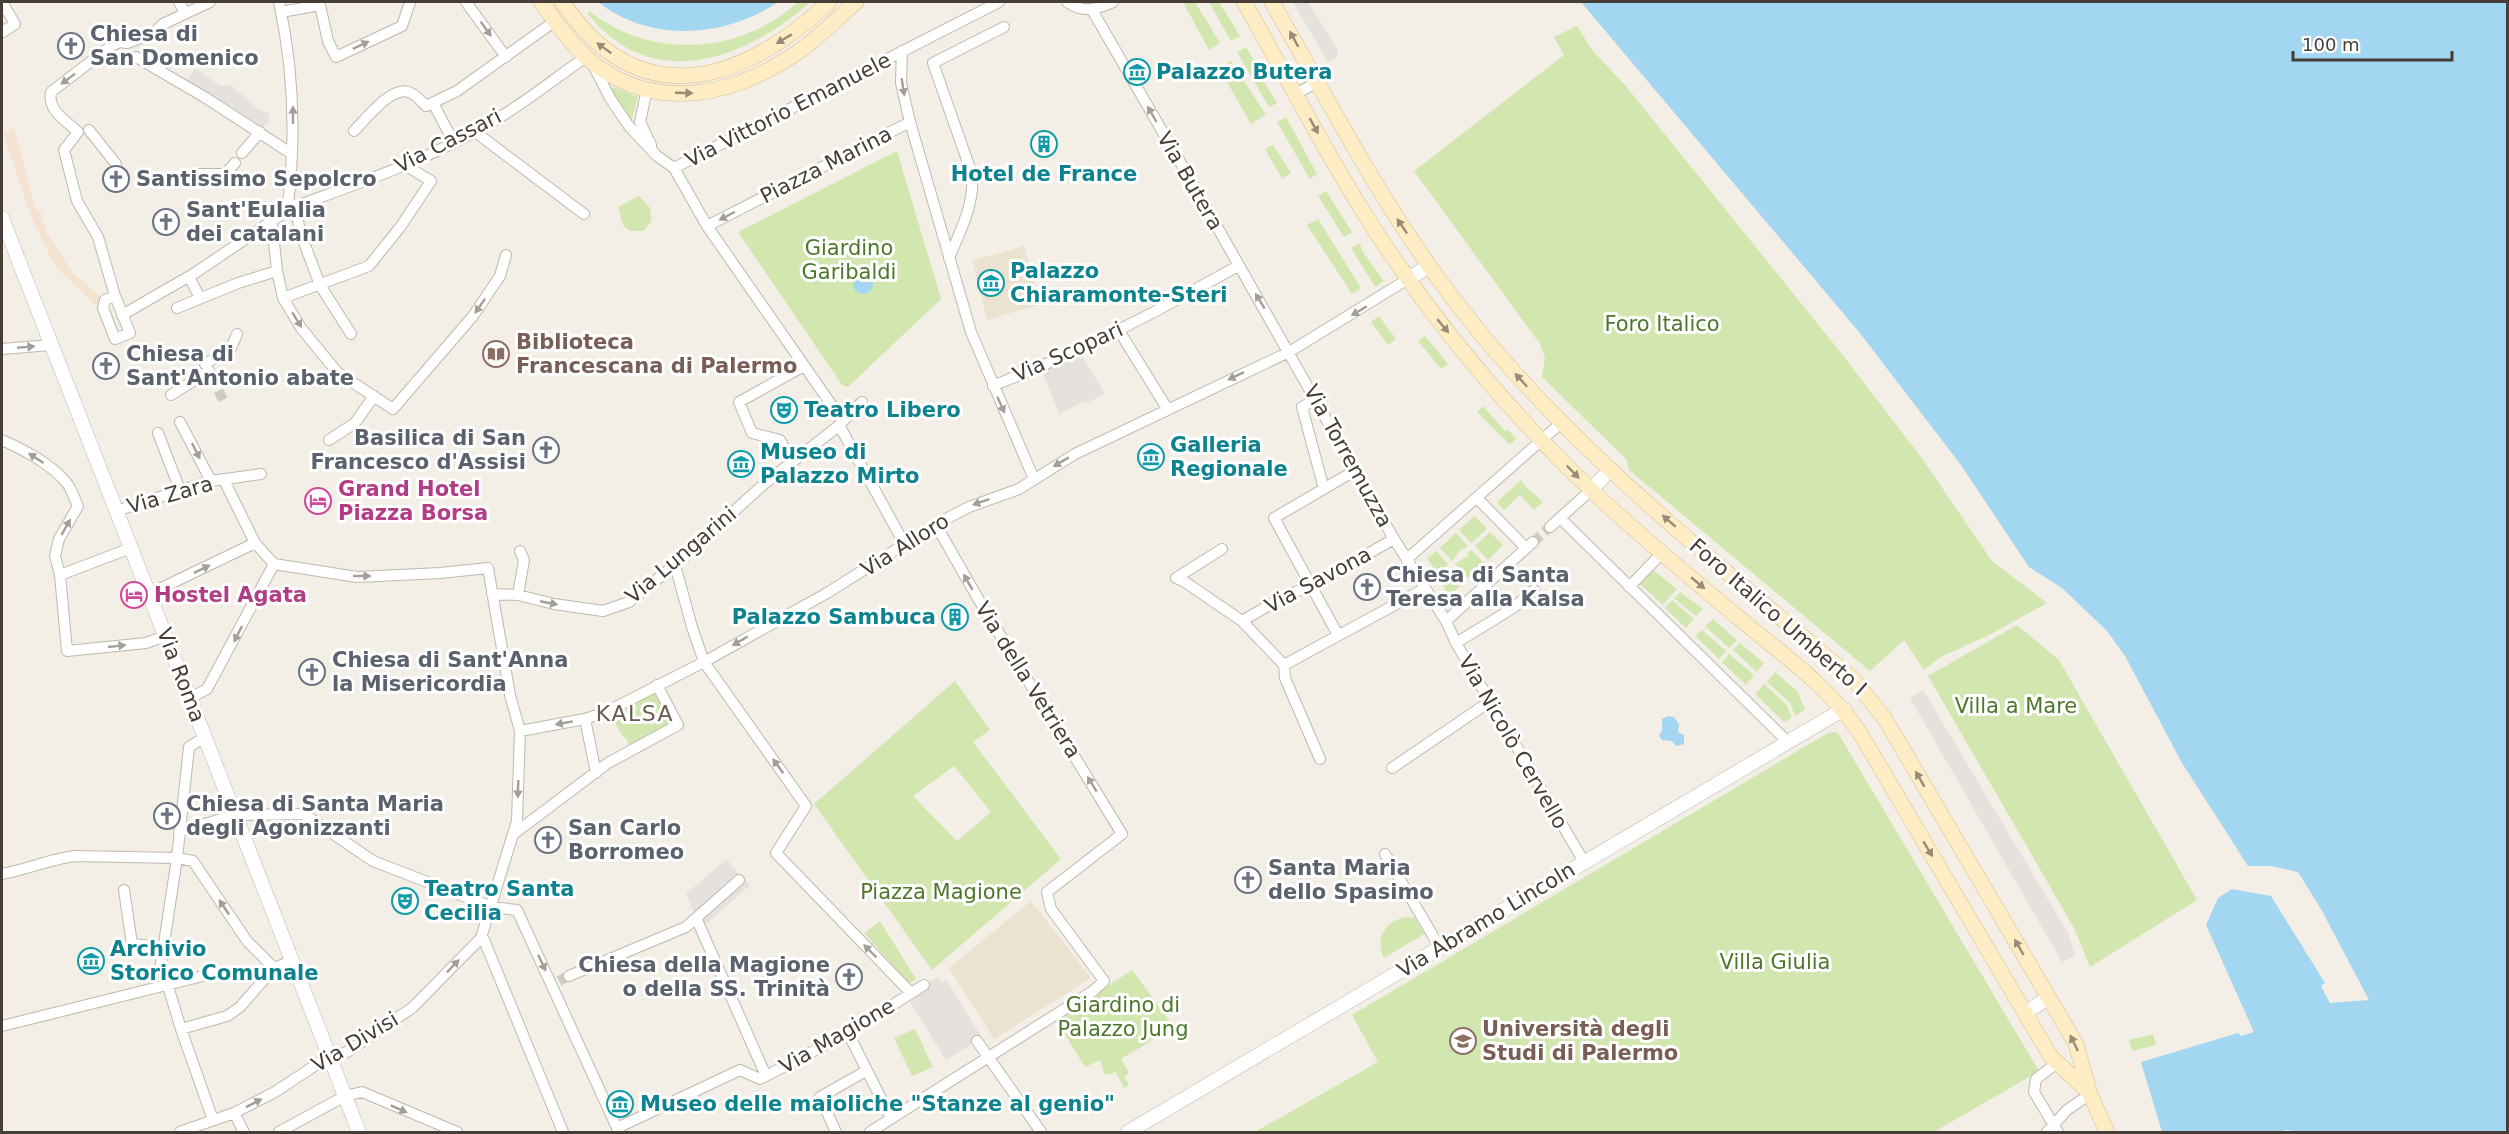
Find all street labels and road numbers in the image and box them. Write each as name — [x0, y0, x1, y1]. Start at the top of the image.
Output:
street label: Via Vittorio Emanuele — [681, 48, 895, 172]
street label: Via Cassari — [391, 104, 505, 178]
street label: Piazza Marina — [756, 122, 896, 208]
street label: Via Butera — [1152, 128, 1228, 234]
street label: Via Scopari — [1009, 317, 1127, 387]
street label: Via Torremuzza — [1299, 380, 1397, 532]
street label: Via Zara — [124, 471, 216, 519]
street label: Via Lungarini — [621, 502, 741, 608]
street label: Via Alloro — [857, 509, 953, 581]
street label: Foro Italico Umberto I — [1685, 534, 1871, 700]
street label: Via Savona — [1261, 542, 1375, 618]
street label: Via della Vetriera — [970, 598, 1086, 762]
street label: Via Roma — [152, 624, 210, 726]
street label: Via Nicolò Cervello — [1453, 651, 1573, 833]
street label: Via Abramo Lincoln — [1393, 857, 1579, 983]
street label: Via Magione — [775, 993, 899, 1079]
street label: Via Divisi — [308, 1007, 402, 1077]

